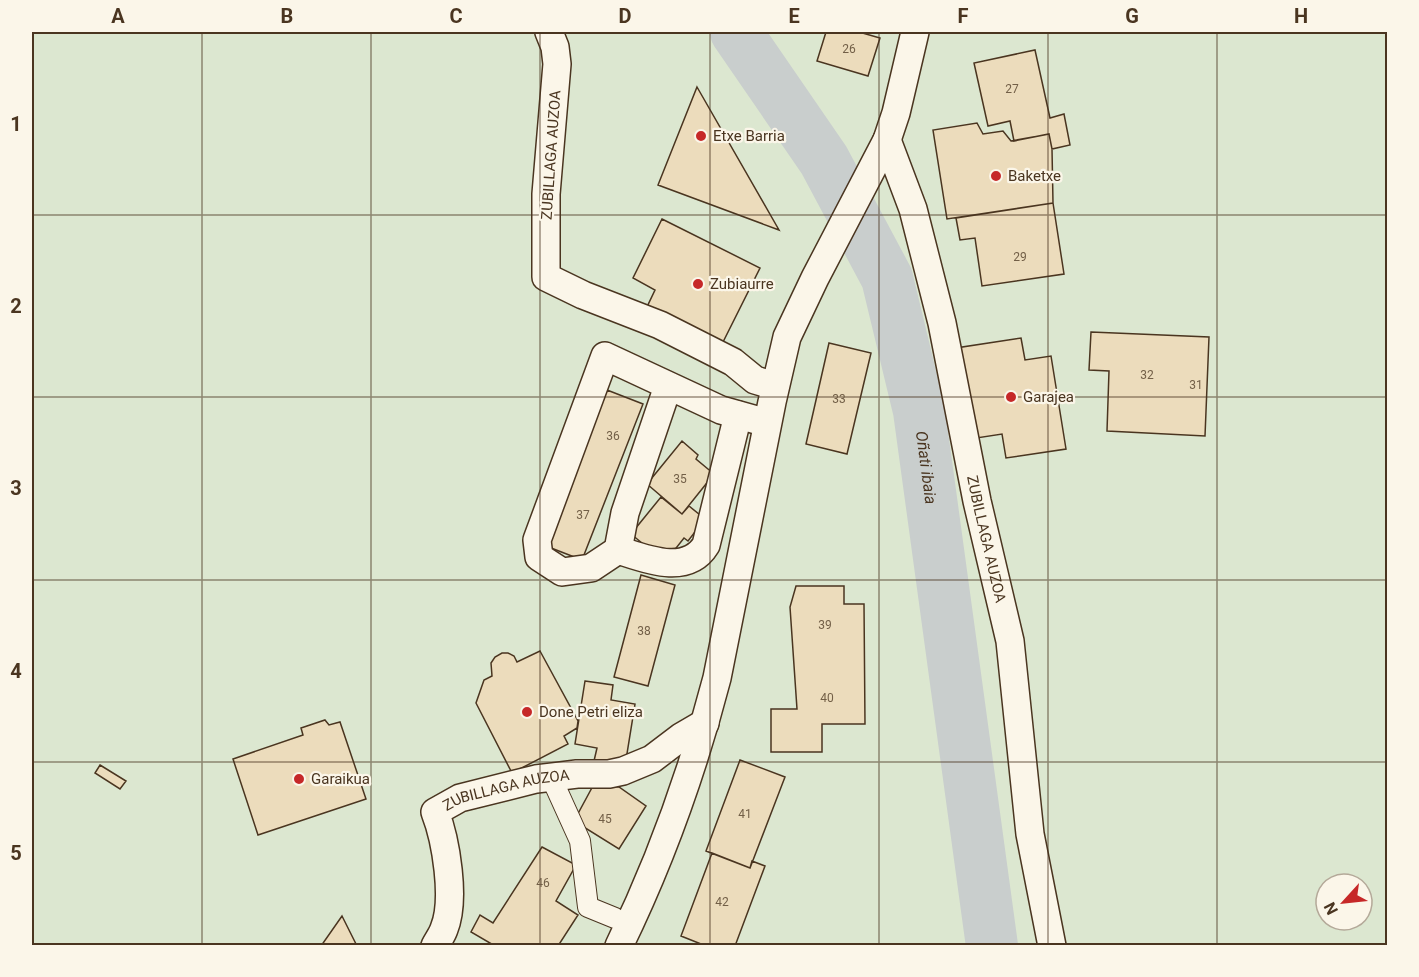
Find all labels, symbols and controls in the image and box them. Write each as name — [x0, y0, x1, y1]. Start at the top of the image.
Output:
text: A — [111, 4, 125, 28]
text: B — [281, 4, 293, 28]
text: C — [449, 4, 463, 28]
text: D — [619, 4, 632, 28]
text: E — [788, 4, 800, 28]
text: F — [958, 4, 969, 28]
text: G — [1125, 4, 1139, 28]
text: H — [1294, 4, 1308, 28]
house number: 26 — [842, 42, 856, 56]
house number: 27 — [1005, 82, 1019, 96]
street label: ZUBILLAGA AUZOA — [537, 89, 565, 220]
text: 1 — [10, 112, 22, 136]
place label: Etxe Barria — [713, 127, 785, 145]
marker: Etxe Barria — [694, 129, 708, 143]
place label: Baketxe — [1008, 167, 1061, 185]
marker: Baketxe — [989, 169, 1003, 183]
house number: 29 — [1013, 250, 1027, 264]
place label: Zubiaurre — [710, 275, 774, 293]
marker: Zubiaurre — [691, 277, 705, 291]
text: 2 — [10, 294, 22, 318]
house number: 32 — [1140, 368, 1154, 382]
house number: 31 — [1189, 378, 1203, 392]
place label: Garajea — [1023, 388, 1074, 406]
marker: Garajea — [1004, 390, 1018, 404]
house number: 33 — [832, 392, 846, 406]
house number: 36 — [606, 429, 620, 443]
water label: Oñati ibaia — [912, 430, 941, 505]
house number: 35 — [673, 472, 687, 486]
street label: ZUBILLAGA AUZOA — [963, 474, 1010, 605]
text: 3 — [10, 476, 22, 500]
house number: 37 — [576, 508, 590, 522]
house number: 39 — [818, 618, 832, 632]
house number: 38 — [637, 624, 651, 638]
text: 4 — [10, 659, 22, 683]
house number: 40 — [820, 691, 834, 705]
place label: Done Petri eliza — [539, 703, 643, 721]
marker: Done Petri eliza — [520, 705, 534, 719]
street label: ZUBILLAGA AUZOA — [440, 766, 571, 815]
place label: Garaikua — [311, 770, 370, 788]
marker: Garaikua — [292, 772, 306, 786]
house number: 41 — [738, 807, 752, 821]
house number: 45 — [598, 812, 612, 826]
text: 5 — [10, 841, 22, 865]
north arrow — [1314, 872, 1374, 932]
house number: 46 — [536, 876, 550, 890]
house number: 42 — [715, 895, 729, 909]
text: N — [1320, 899, 1342, 918]

